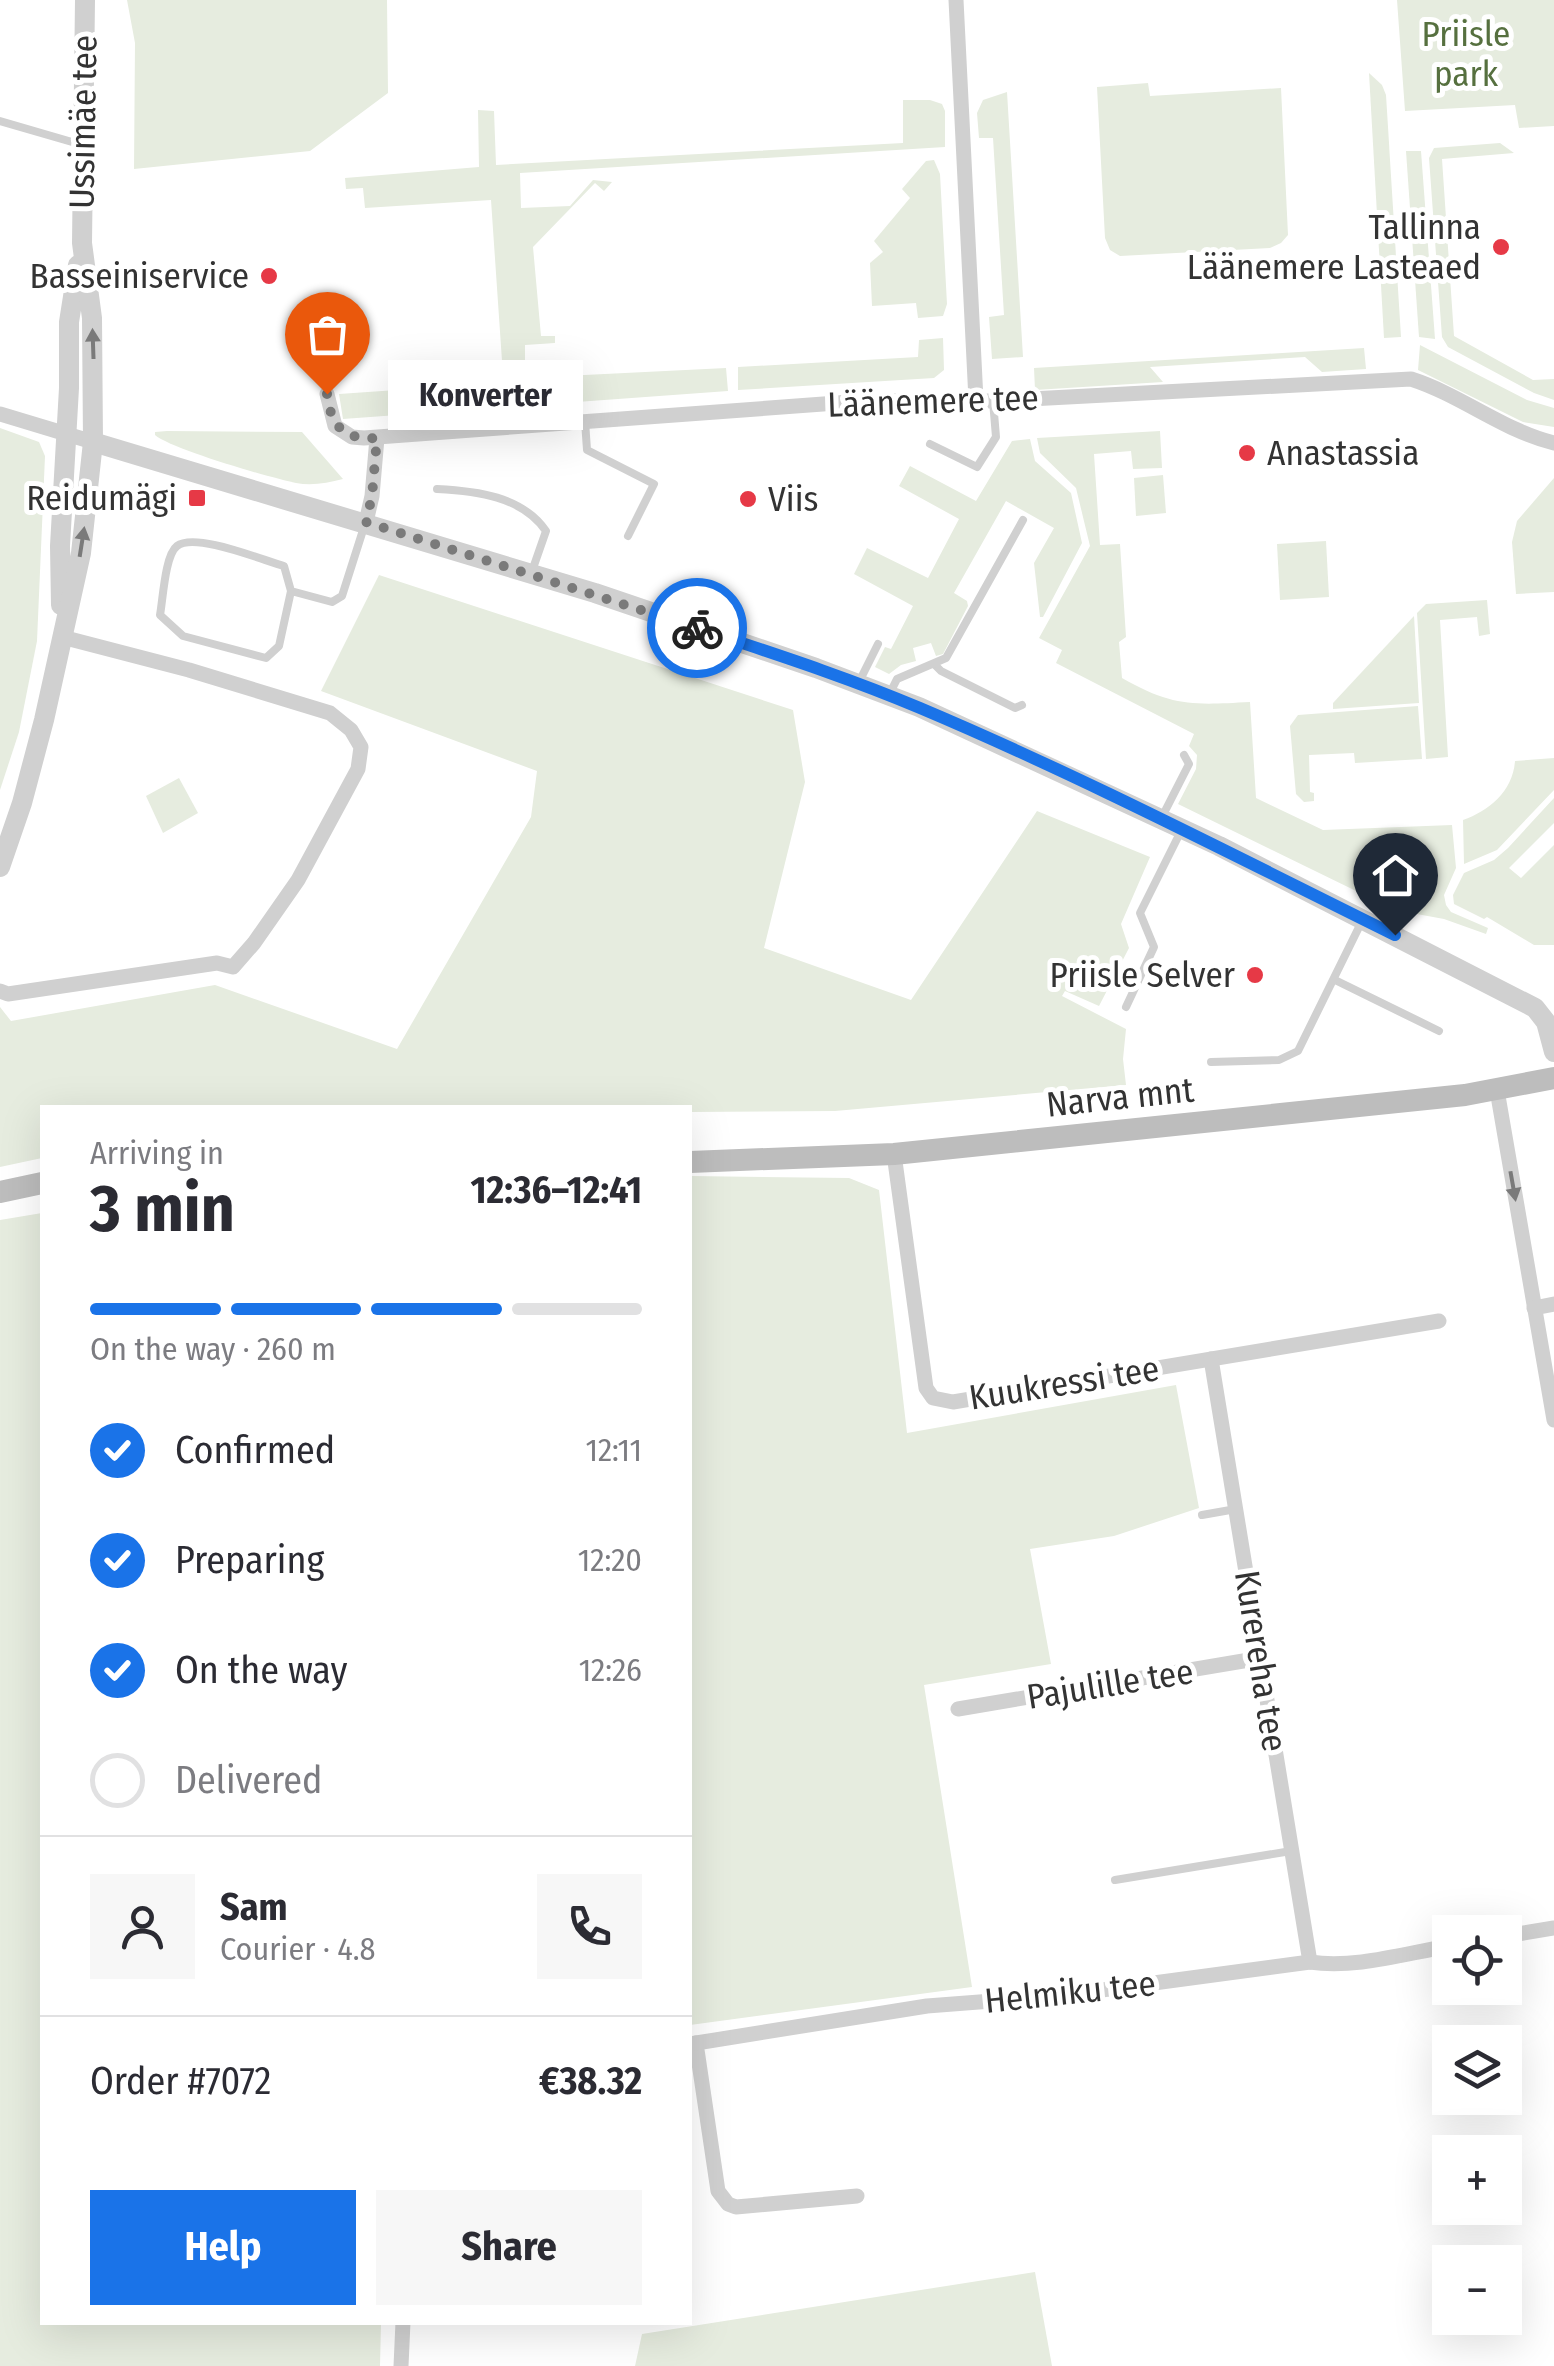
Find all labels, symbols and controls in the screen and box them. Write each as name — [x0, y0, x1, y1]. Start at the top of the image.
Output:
park label: Priisle park — [1422, 13, 1510, 95]
street label: Ussimäe tee — [60, 35, 106, 209]
place label: Tallinna Läänemere Lasteaed — [1187, 206, 1481, 288]
marker: Tallinna Läänemere Lasteaed — [1490, 236, 1512, 258]
place label: Basseiniservice — [30, 255, 249, 297]
marker: Basseiniservice — [258, 265, 280, 287]
pin — [285, 292, 370, 395]
icon: bag — [300, 307, 355, 362]
one-way arrow — [85, 328, 101, 360]
callout: Konverter — [387, 359, 582, 429]
text: Konverter — [419, 376, 552, 414]
street label: Läänemere tee — [827, 376, 1039, 426]
place label: Anastassia — [1267, 432, 1419, 474]
marker: Anastassia — [1236, 442, 1258, 464]
place label: Reidumägi — [26, 477, 177, 519]
place label: Viis — [768, 478, 818, 520]
marker: Reidumägi — [186, 487, 208, 509]
marker: Viis — [737, 488, 759, 510]
one-way arrow — [75, 526, 91, 557]
courier — [647, 578, 747, 678]
icon: bike — [670, 601, 725, 656]
pin — [1353, 833, 1438, 936]
icon: home — [1368, 848, 1423, 903]
place label: Priisle Selver — [1050, 954, 1235, 996]
marker: Priisle Selver — [1244, 964, 1266, 986]
street label: Narva mnt — [1044, 1068, 1196, 1126]
text: Arriving in — [90, 1134, 224, 1172]
text: 12:36–12:41 — [471, 1167, 642, 1213]
text: 3 min — [90, 1170, 235, 1248]
one-way arrow — [1506, 1171, 1521, 1202]
text: On the way · 260 m — [90, 1330, 336, 1368]
street label: Kuukressi tee — [966, 1347, 1162, 1419]
icon: check — [90, 1423, 145, 1478]
text: Confirmed — [175, 1427, 335, 1473]
text: 12:11 — [585, 1431, 642, 1469]
icon: check — [90, 1533, 145, 1588]
text: Preparing — [175, 1537, 324, 1583]
text: 12:20 — [578, 1541, 642, 1579]
street label: Kurereha tee — [1226, 1567, 1296, 1755]
icon: check — [90, 1643, 145, 1698]
text: On the way — [175, 1647, 347, 1693]
street label: Pajulille tee — [1024, 1650, 1196, 1718]
text: 12:26 — [579, 1651, 642, 1689]
text: Delivered — [175, 1757, 322, 1803]
button: person — [90, 1874, 195, 1979]
button: phone — [537, 1874, 642, 1979]
text: Sam — [220, 1884, 288, 1930]
map controls — [1432, 1915, 1522, 2335]
button: locate — [1432, 1915, 1522, 2005]
text: Courier · 4.8 — [220, 1930, 376, 1968]
street label: Helmiku tee — [982, 1962, 1158, 2022]
button: layers — [1432, 2025, 1522, 2115]
text: Order #7072 — [90, 2058, 271, 2104]
text: €38.32 — [539, 2058, 642, 2104]
button: + — [1432, 2135, 1522, 2225]
button: Help — [90, 2190, 356, 2305]
button: Share — [376, 2190, 642, 2305]
button: − — [1432, 2245, 1522, 2335]

